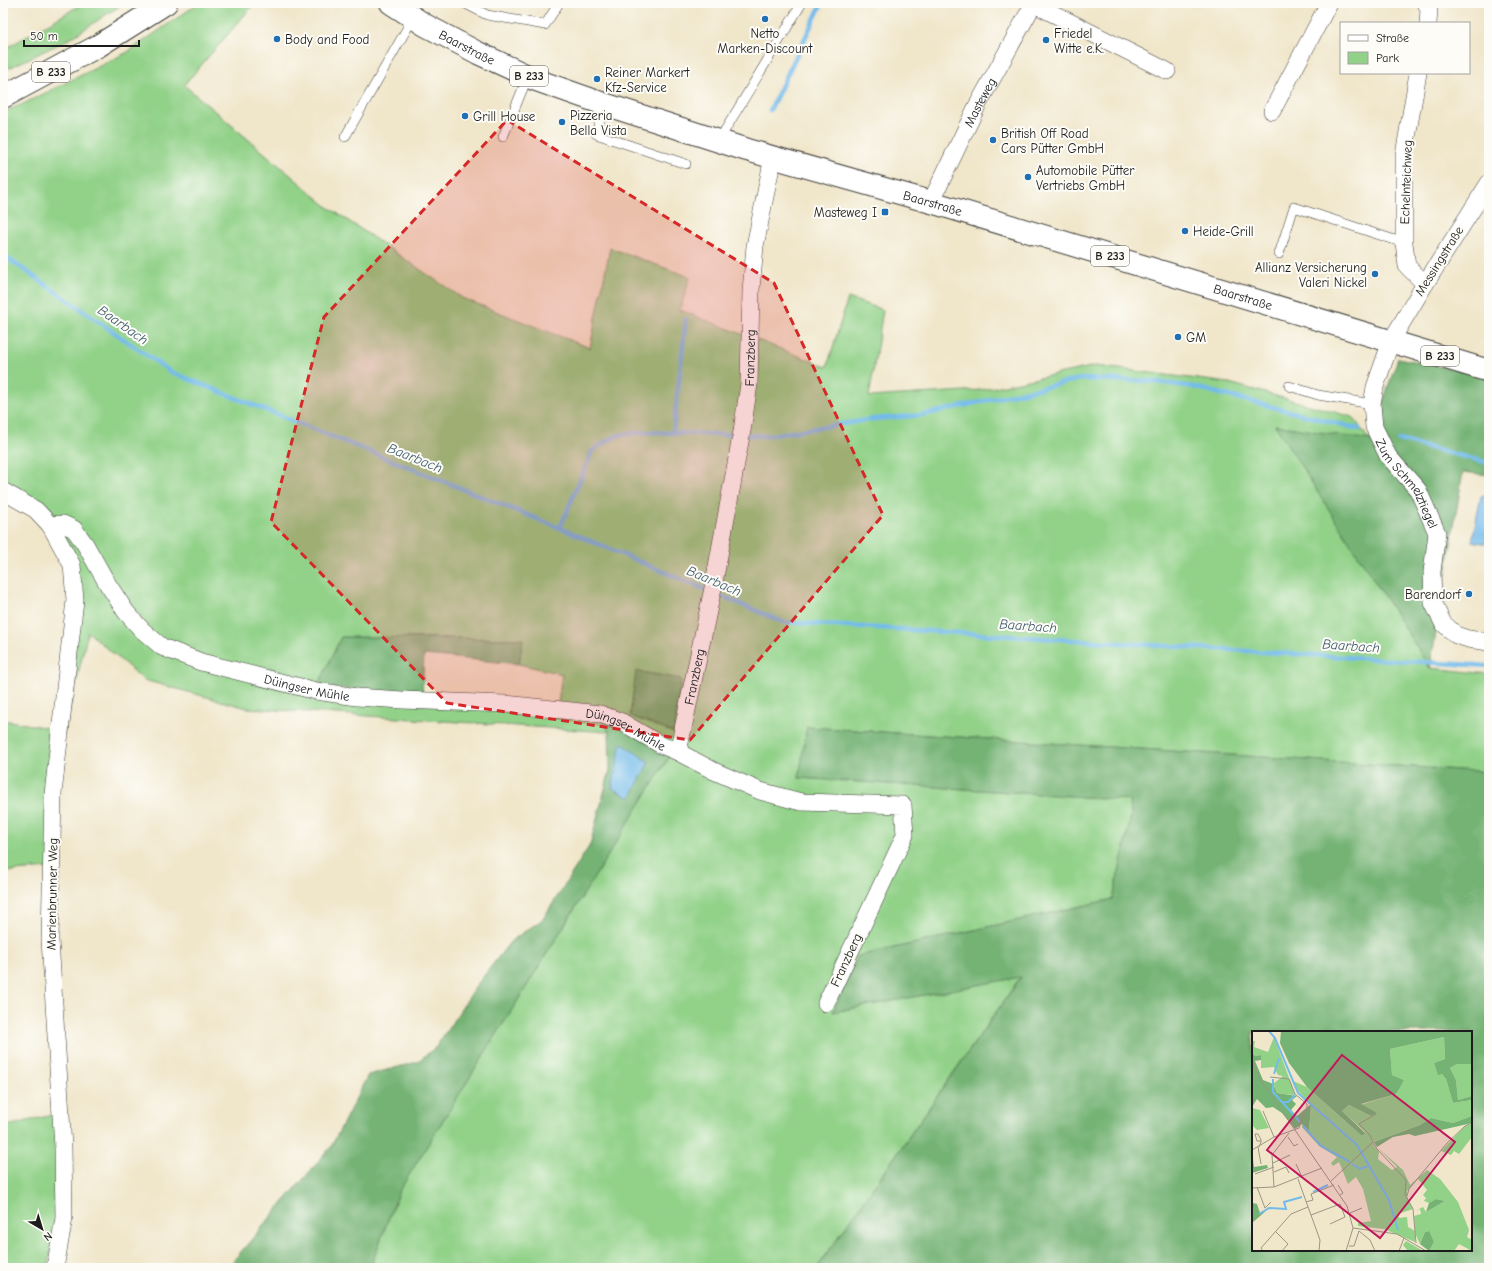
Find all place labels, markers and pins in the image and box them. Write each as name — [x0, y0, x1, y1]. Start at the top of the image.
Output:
marker: Netto Marken-Discount — [760, 14, 770, 24]
place label: Netto Marken-Discount — [718, 26, 814, 56]
place label: Friedel Witte e.K. — [1054, 26, 1104, 56]
place label: Body and Food — [285, 32, 370, 47]
marker: Body and Food — [272, 34, 282, 44]
marker: Friedel Witte e.K. — [1041, 35, 1051, 45]
place label: Reiner Markert Kfz-Service — [605, 65, 691, 95]
marker: Reiner Markert Kfz-Service — [592, 74, 602, 84]
place label: Pizzeria Bella Vista — [570, 108, 627, 138]
place label: Grill House — [473, 109, 536, 124]
marker: Grill House — [460, 111, 470, 121]
marker: Pizzeria Bella Vista — [557, 117, 567, 127]
place label: British Off Road Cars Pütter GmbH — [1001, 126, 1104, 156]
marker: British Off Road Cars Pütter GmbH — [988, 135, 998, 145]
place label: Automobile Pütter Vertriebs GmbH — [1036, 163, 1135, 193]
marker: Automobile Pütter Vertriebs GmbH — [1023, 172, 1033, 182]
place label: Masteweg I — [814, 205, 877, 220]
marker: Masteweg I — [880, 207, 890, 217]
place label: Heide-Grill — [1193, 224, 1254, 239]
marker: Heide-Grill — [1180, 226, 1190, 236]
place label: Allianz Versicherung Valeri Nickel — [1255, 260, 1367, 290]
marker: Allianz Versicherung Valeri Nickel — [1370, 269, 1380, 279]
place label: GM — [1186, 330, 1206, 345]
marker: GM — [1173, 332, 1183, 342]
place label: Barendorf — [1405, 587, 1462, 602]
marker: Barendorf — [1464, 589, 1474, 599]

